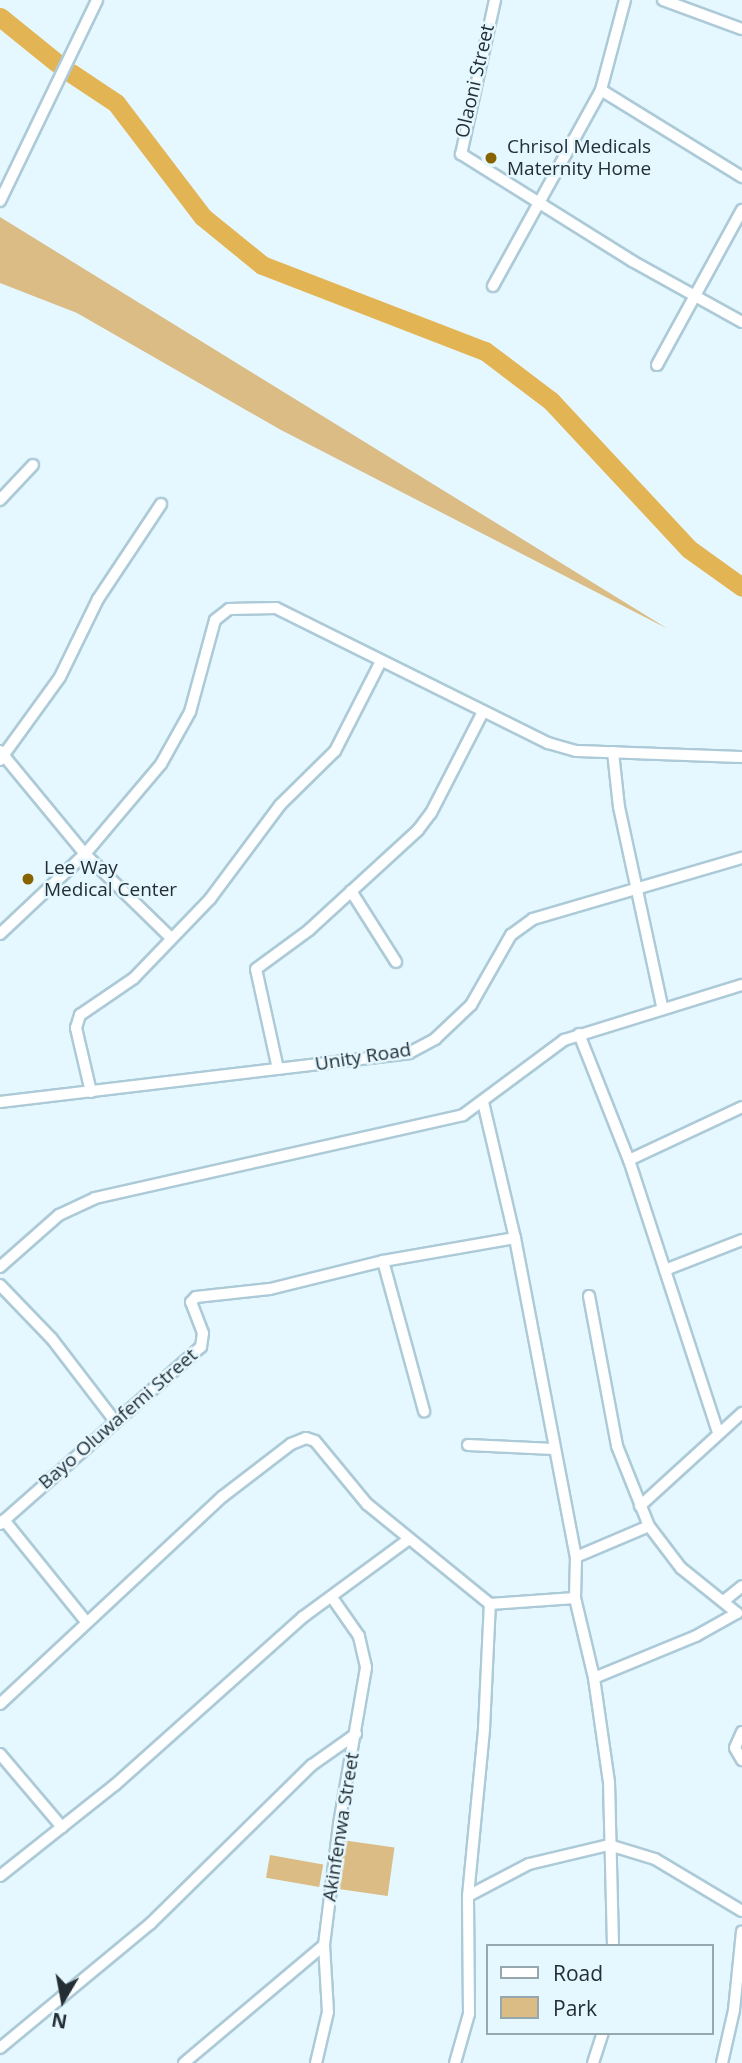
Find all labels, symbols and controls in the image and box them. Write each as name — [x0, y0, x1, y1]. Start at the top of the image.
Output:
street label: Olaoni Street — [451, 22, 499, 140]
place label: Chrisol Medicals Maternity Home — [507, 136, 651, 180]
marker: Chrisol Medicals Maternity Home — [481, 148, 501, 168]
place label: Lee Way Medical Center — [44, 857, 177, 901]
marker: Lee Way Medical Center — [18, 869, 38, 889]
street label: Unity Road — [313, 1038, 413, 1076]
street label: Bayo Oluwafemi Street — [34, 1344, 202, 1494]
street label: Akinfenwa Street — [318, 1751, 364, 1903]
legend — [486, 1944, 714, 2035]
text: Road — [553, 1959, 603, 1987]
north arrow — [28, 1965, 98, 2035]
text: Park — [553, 1994, 597, 2022]
text: N — [49, 2007, 69, 2035]

